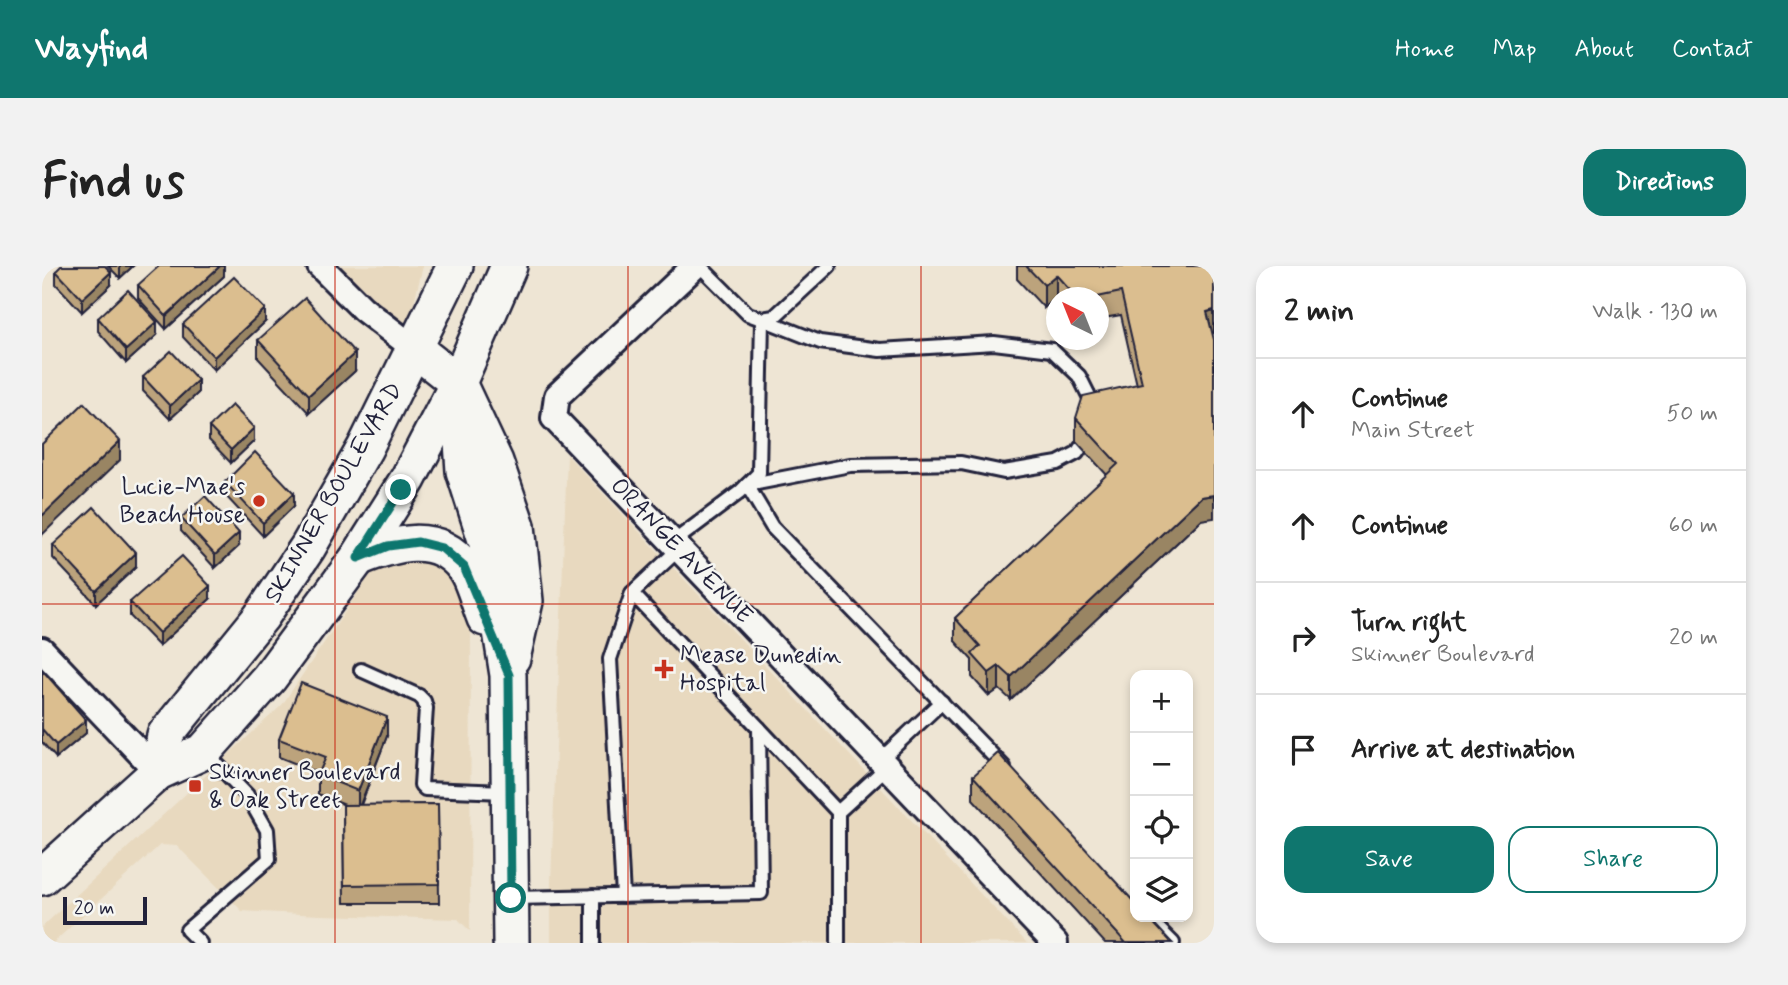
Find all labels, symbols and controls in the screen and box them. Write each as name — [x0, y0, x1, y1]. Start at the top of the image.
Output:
text: Wayfind — [35, 27, 148, 71]
text: Home — [1395, 34, 1455, 65]
text: Map — [1493, 34, 1537, 65]
text: About — [1575, 34, 1634, 65]
text: Contact — [1672, 34, 1753, 65]
button: Directions — [1583, 149, 1746, 216]
text: Find us — [42, 150, 185, 215]
north arrow — [1046, 287, 1109, 350]
text: 2 min — [1284, 292, 1354, 331]
text: Walk · 130 m — [1592, 297, 1718, 327]
street label: SKINNER BOULEVARD — [258, 377, 410, 609]
text: Continue — [1351, 382, 1448, 416]
icon: ahead — [1284, 395, 1322, 433]
text: 50 m — [1667, 399, 1718, 429]
text: Main Street — [1351, 416, 1475, 446]
street label: ORANGE AVENUE — [603, 471, 759, 631]
place label: Lucie-Mae's Beach House — [120, 472, 245, 531]
route end — [385, 474, 416, 505]
marker: Lucie-Mae's Beach House — [251, 493, 267, 509]
icon: ahead — [1284, 507, 1322, 545]
text: Continue — [1351, 509, 1448, 543]
text: 60 m — [1669, 511, 1718, 541]
text: Turn right — [1351, 606, 1467, 640]
icon: right — [1284, 619, 1322, 657]
text: 20 m — [1669, 623, 1718, 653]
place label: Mease Dunedin Hospital — [680, 640, 841, 699]
text: Skinner Boulevard — [1351, 640, 1535, 670]
marker: Mease Dunedin Hospital — [654, 659, 674, 679]
map controls — [1130, 670, 1193, 922]
button: + — [1130, 670, 1193, 733]
icon: arrive — [1284, 731, 1322, 769]
button: − — [1130, 733, 1193, 796]
text: Arrive at destination — [1351, 733, 1575, 767]
place label: Skinner Boulevard & Oak Street — [209, 757, 400, 816]
marker: Skinner Boulevard & Oak Street — [187, 778, 203, 794]
button: locate — [1130, 796, 1193, 859]
button: Save — [1284, 826, 1494, 893]
button: Share — [1508, 826, 1718, 893]
button: layers — [1130, 859, 1193, 922]
route start — [495, 882, 526, 913]
scale bar — [63, 894, 147, 926]
text: 20 m — [74, 896, 114, 921]

